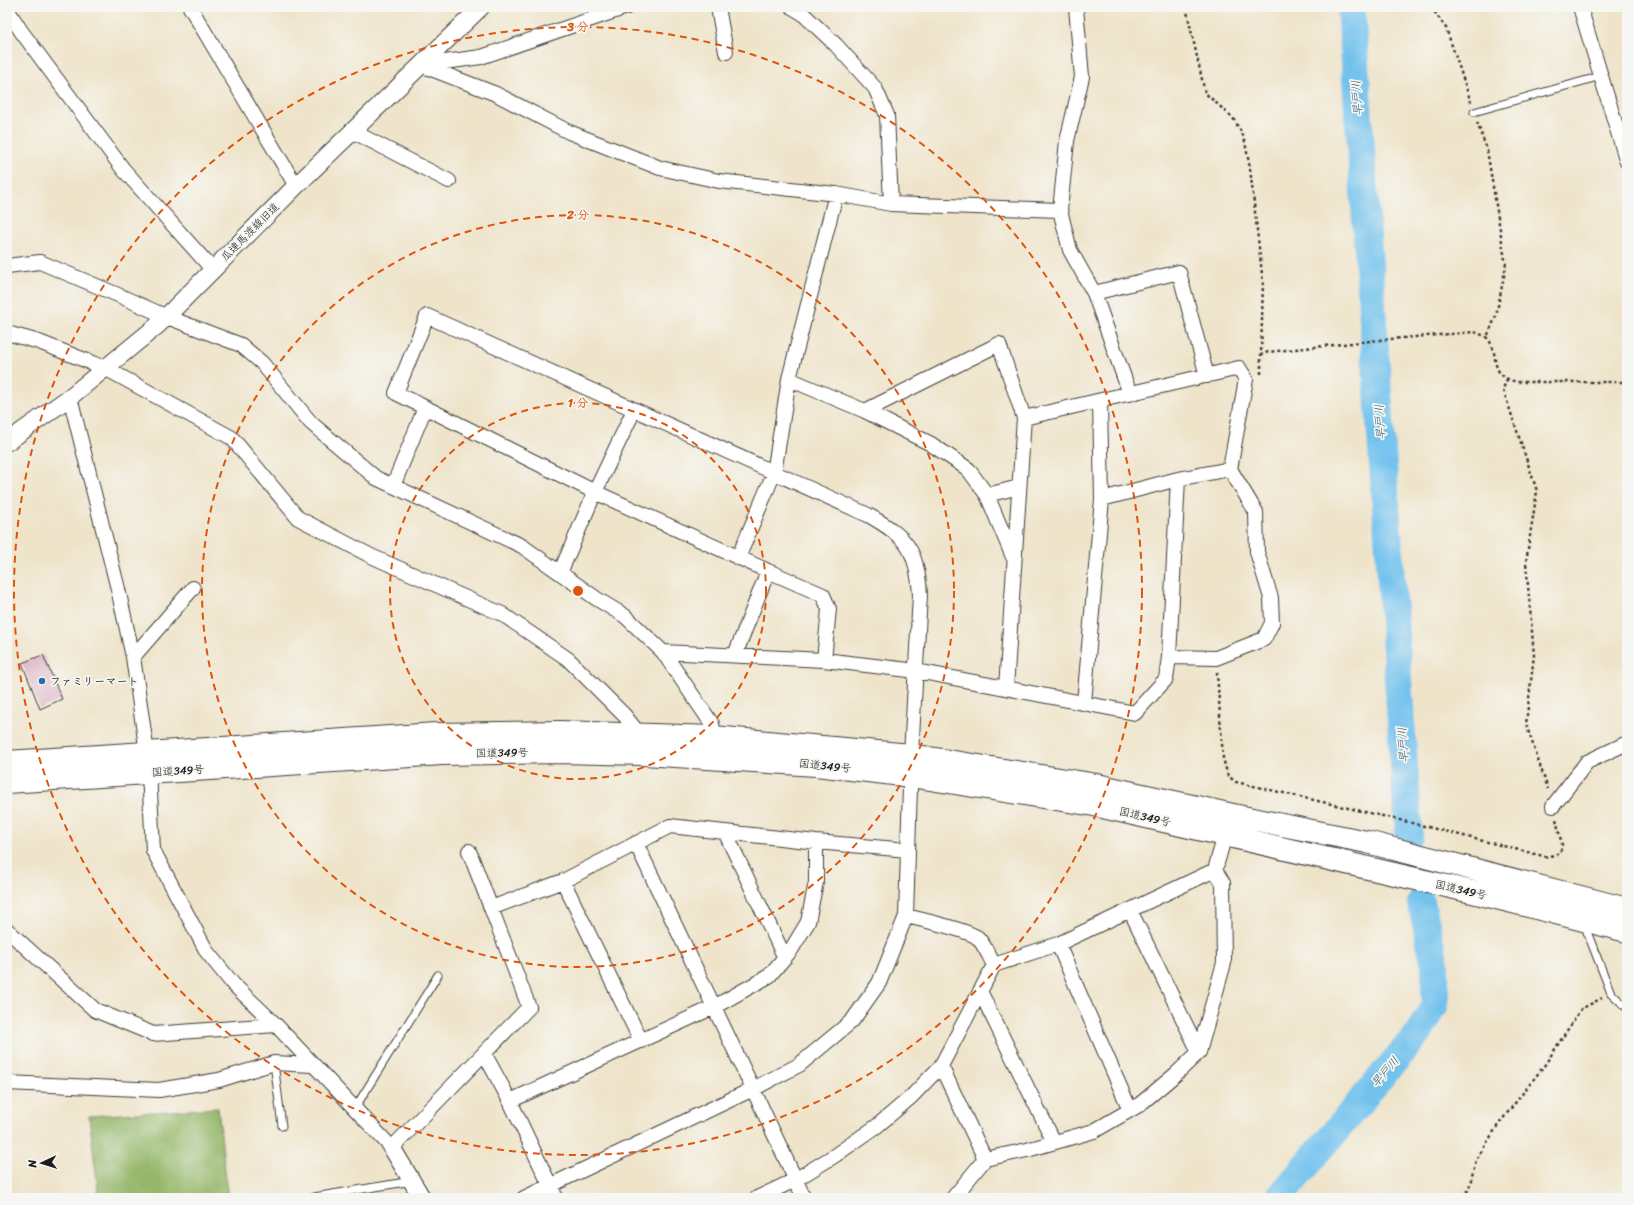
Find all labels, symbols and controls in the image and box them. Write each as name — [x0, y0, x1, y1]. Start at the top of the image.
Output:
text: 3 分 — [566, 16, 589, 38]
water label: 早戸川 — [1345, 79, 1369, 117]
street label: 瓜連馬渡線旧道 — [216, 198, 284, 266]
text: 2 分 — [566, 204, 589, 226]
text: 1 分 — [568, 392, 588, 414]
water label: 早戸川 — [1368, 403, 1392, 441]
centre of rings — [571, 584, 585, 598]
place label: ファミリーマート — [50, 672, 138, 691]
marker: ファミリーマート — [37, 676, 47, 686]
water label: 早戸川 — [1391, 726, 1415, 764]
street label: 国道349号 — [476, 743, 528, 763]
street label: 国道349号 — [798, 754, 852, 778]
street label: 国道349号 — [151, 760, 205, 782]
street label: 国道349号 — [1117, 802, 1173, 832]
street label: 国道349号 — [1433, 875, 1489, 905]
water label: 早戸川 — [1365, 1051, 1405, 1093]
north arrow — [22, 1143, 62, 1183]
text: N — [23, 1159, 42, 1169]

